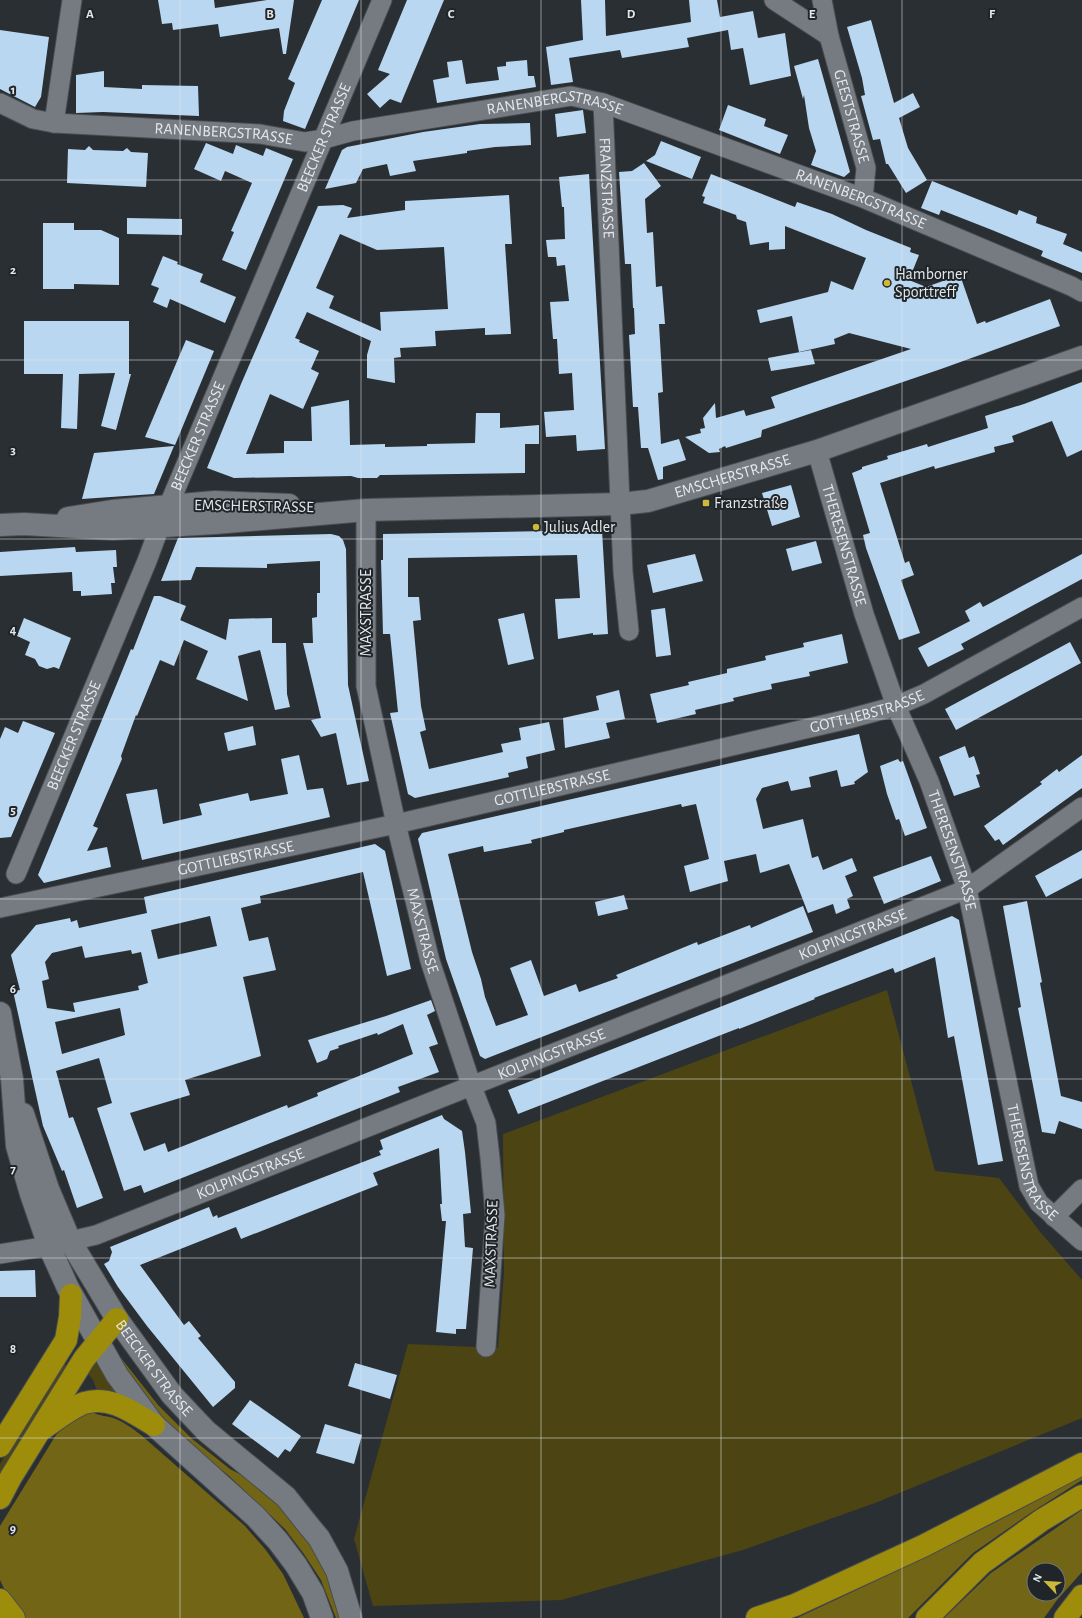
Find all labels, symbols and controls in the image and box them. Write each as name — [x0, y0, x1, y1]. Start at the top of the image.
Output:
text: A — [86, 8, 94, 21]
text: B — [266, 8, 274, 21]
text: C — [448, 8, 455, 21]
text: D — [627, 8, 636, 21]
text: E — [809, 8, 816, 21]
text: F — [989, 8, 996, 21]
street label: GEESTSTRASSE — [831, 68, 872, 165]
street label: BEECKER STRASSE — [294, 81, 354, 194]
text: 1 — [11, 84, 15, 97]
street label: RANENBERGSTRASSE — [485, 88, 625, 118]
street label: RANENBERGSTRASSE — [154, 120, 294, 148]
street label: FRANZSTRASSE — [596, 137, 617, 239]
street label: RANENBERGSTRASSE — [794, 166, 929, 232]
text: 2 — [10, 264, 16, 277]
place label: Hamborner Sporttreff — [895, 266, 968, 300]
marker: Hamborner Sporttreff — [882, 278, 892, 288]
street label: BEECKER STRASSE — [168, 379, 228, 493]
text: 3 — [10, 444, 16, 457]
street label: EMSCHERSTRASSE — [672, 451, 792, 501]
street label: THERESENSTRASSE — [819, 483, 869, 608]
place label: Franzstraße — [714, 495, 787, 511]
street label: EMSCHERSTRASSE — [194, 497, 314, 515]
marker: Franzstraße — [701, 498, 711, 508]
place label: Julius Adler — [544, 519, 616, 535]
marker: Julius Adler — [531, 522, 541, 532]
street label: MAXSTRASSE — [358, 569, 374, 657]
text: 4 — [10, 624, 17, 637]
street label: BEECKER STRASSE — [44, 679, 104, 792]
street label: GOTTLIEBSTRASSE — [808, 687, 927, 736]
street label: GOTTLIEBSTRASSE — [493, 767, 612, 809]
street label: THERESENSTRASSE — [925, 788, 979, 912]
text: 5 — [10, 804, 16, 817]
street label: GOTTLIEBSTRASSE — [176, 838, 296, 878]
street label: MAXSTRASSE — [404, 886, 442, 975]
street label: KOLPINGSTRASSE — [797, 906, 909, 963]
text: 6 — [10, 983, 16, 996]
street label: KOLPINGSTRASSE — [495, 1025, 608, 1083]
street label: THERESENSTRASSE — [1004, 1103, 1061, 1224]
street label: KOLPINGSTRASSE — [194, 1145, 307, 1202]
text: 7 — [10, 1163, 16, 1176]
street label: MAXSTRASSE — [481, 1200, 501, 1288]
street label: BEECKER STRASSE — [112, 1317, 196, 1419]
text: 8 — [10, 1343, 16, 1356]
text: 9 — [10, 1523, 16, 1536]
north arrow — [1026, 1562, 1066, 1602]
text: N — [1031, 1572, 1044, 1584]

